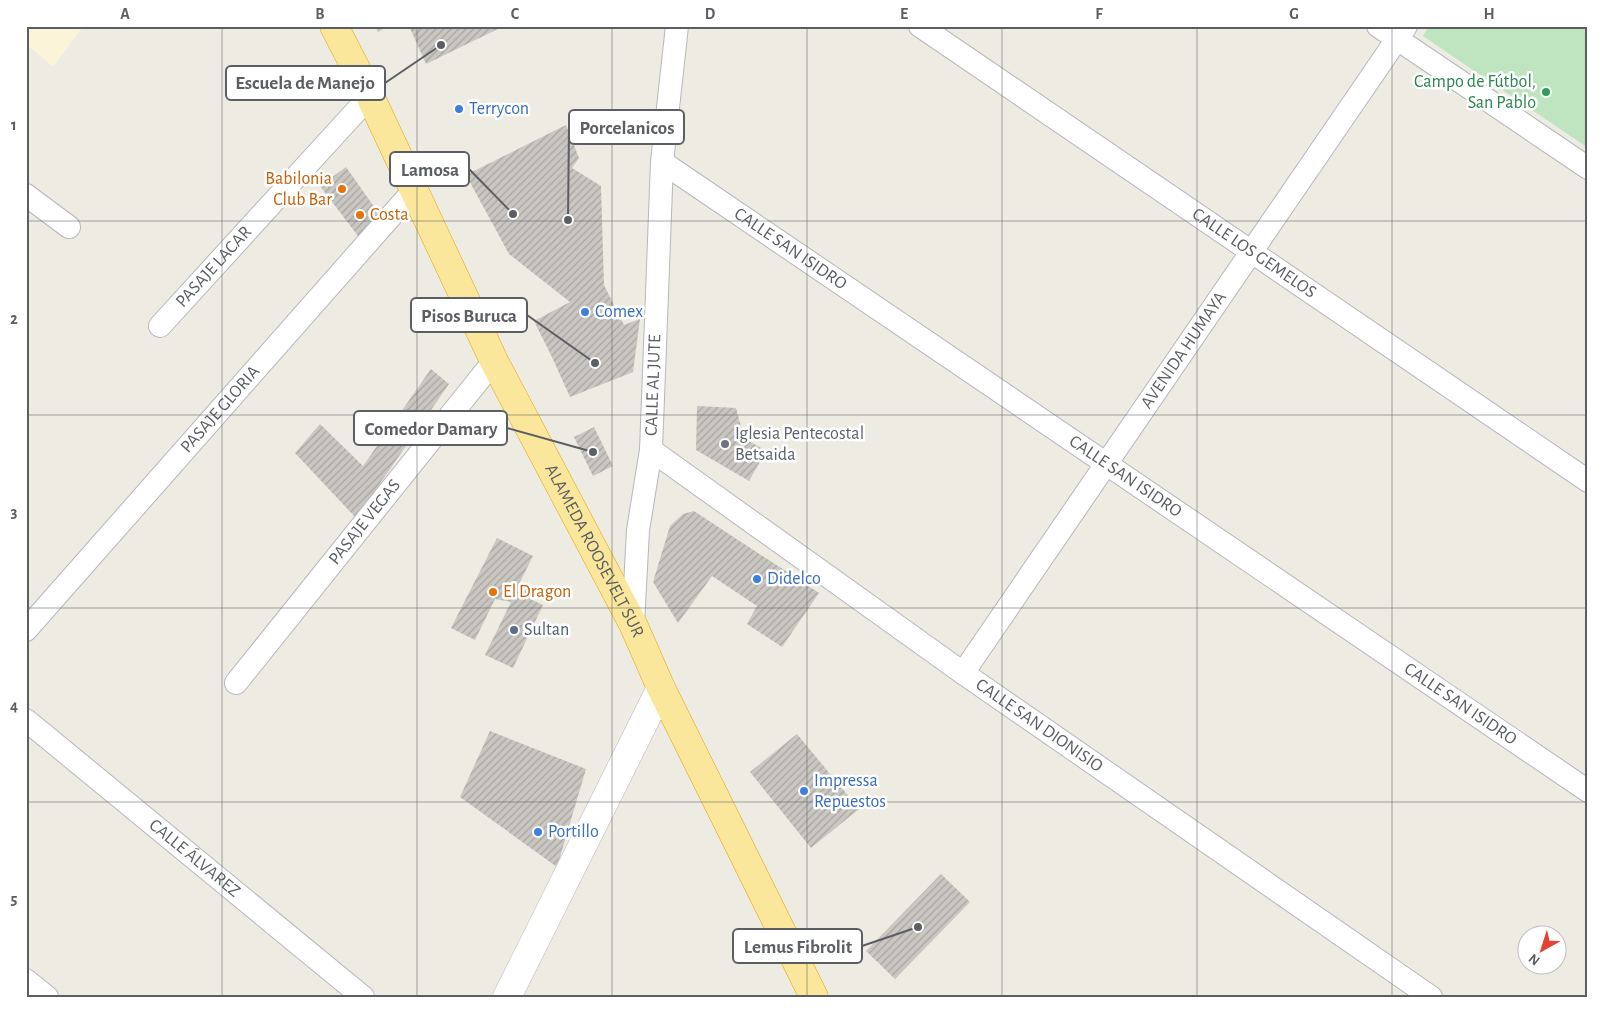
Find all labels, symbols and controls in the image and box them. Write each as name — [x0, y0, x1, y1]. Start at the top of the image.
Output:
text: A — [120, 6, 130, 22]
text: B — [315, 6, 325, 22]
text: C — [511, 6, 520, 22]
text: D — [705, 6, 716, 22]
text: E — [900, 6, 908, 22]
text: F — [1095, 6, 1103, 22]
text: G — [1289, 6, 1299, 22]
text: H — [1483, 6, 1495, 22]
callout: Escuela de Manejo — [226, 66, 385, 100]
place label: Campo de Fútbol, San Pablo — [1414, 73, 1536, 112]
text: Escuela de Manejo — [235, 74, 375, 93]
marker: Campo de Fútbol, San Pablo — [1540, 86, 1552, 98]
place label: Terrycon — [469, 100, 529, 118]
marker: Terrycon — [453, 103, 465, 115]
callout: Porcelanicos — [569, 110, 684, 144]
text: 1 — [11, 117, 17, 133]
text: Porcelanicos — [579, 119, 675, 138]
callout: Lamosa — [390, 152, 469, 186]
text: Lamosa — [401, 161, 459, 180]
place label: Babilonia Club Bar — [265, 170, 332, 209]
marker: Babilonia Club Bar — [336, 183, 348, 195]
street label: CALLE SAN ISIDRO — [731, 205, 850, 294]
street label: CALLE LOS GEMELOS — [1189, 205, 1319, 302]
place label: Costa — [370, 206, 409, 224]
marker: Costa — [354, 209, 366, 221]
street label: PASAJE LACAR — [173, 223, 255, 311]
street label: AVENIDA HUMAYA — [1138, 288, 1230, 412]
callout: Pisos Buruca — [411, 298, 527, 332]
place label: Comex — [595, 303, 643, 321]
marker: Comex — [579, 306, 591, 318]
text: Pisos Buruca — [421, 307, 517, 326]
text: 2 — [10, 311, 18, 327]
street label: CALLE AL JUTE — [643, 334, 664, 436]
street label: PASAJE GLORIA — [178, 362, 264, 456]
callout: Comedor Damary — [354, 411, 507, 445]
text: Comedor Damary — [365, 420, 498, 439]
place label: Iglesia Pentecostal Betsaida — [735, 425, 864, 464]
street label: CALLE SAN ISIDRO — [1066, 432, 1185, 521]
marker: Iglesia Pentecostal Betsaida — [719, 438, 731, 450]
street label: ALAMEDA ROOSEVELT SUR — [541, 461, 647, 640]
street label: PASAJE VEGAS — [325, 476, 404, 568]
text: 3 — [11, 504, 18, 520]
place label: Didelco — [767, 570, 821, 588]
marker: Didelco — [751, 573, 763, 585]
place label: El Dragon — [503, 583, 571, 601]
marker: El Dragon — [487, 586, 499, 598]
place label: Sultan — [524, 621, 569, 639]
marker: Sultan — [508, 624, 520, 636]
street label: CALLE SAN ISIDRO — [1401, 660, 1520, 749]
street label: CALLE SAN DIONISIO — [972, 676, 1106, 776]
text: 4 — [10, 698, 18, 714]
place label: Impressa Repuestos — [814, 772, 886, 811]
marker: Impressa Repuestos — [798, 785, 810, 797]
street label: CALLE ÁLVAREZ — [146, 816, 243, 901]
place label: Portillo — [548, 823, 599, 841]
marker: Portillo — [532, 826, 544, 838]
text: 5 — [11, 891, 18, 907]
north arrow — [1516, 926, 1566, 976]
callout: Lemus Fibrolit — [733, 929, 862, 963]
text: Lemus Fibrolit — [744, 938, 853, 957]
text: N — [1526, 951, 1543, 968]

